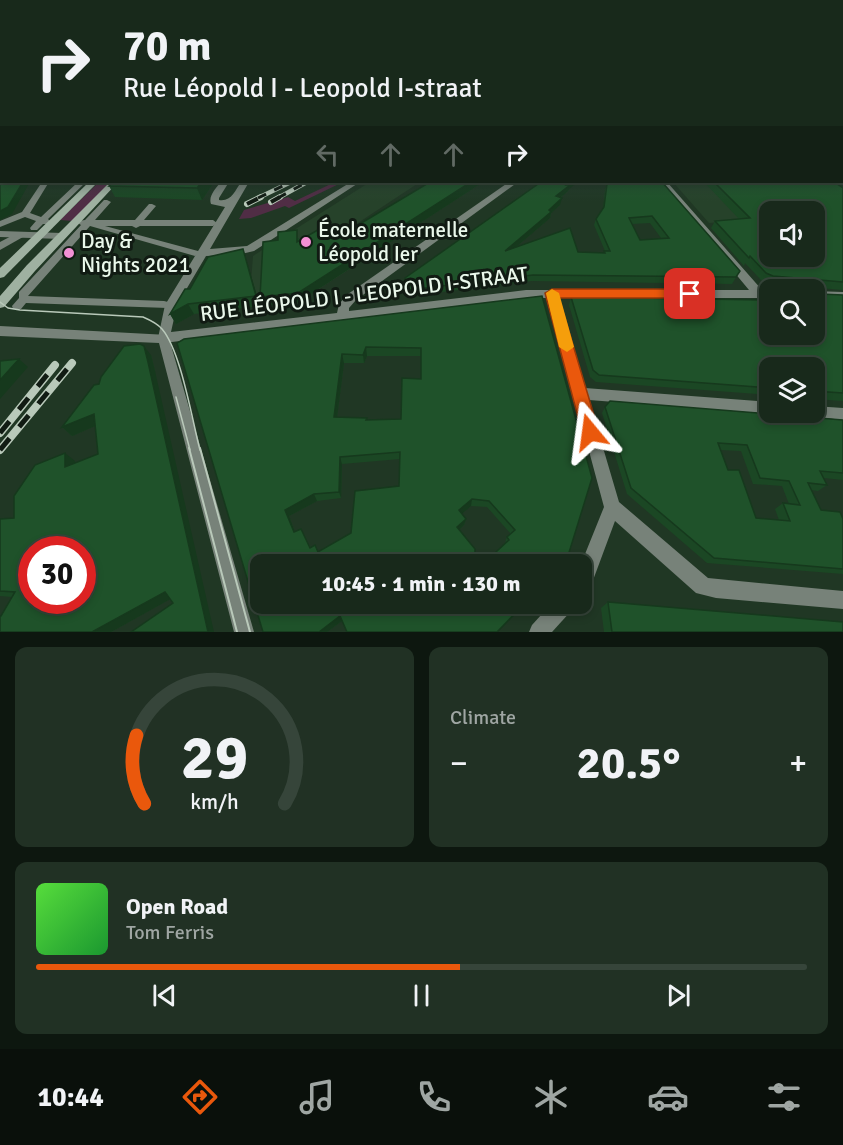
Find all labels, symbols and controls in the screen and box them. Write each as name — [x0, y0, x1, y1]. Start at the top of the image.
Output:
text: 70 m — [123, 21, 212, 72]
icon: right — [24, 24, 102, 102]
text: Rue Léopold I - Leopold I-straat — [123, 72, 482, 105]
icon: left — [311, 138, 344, 171]
icon: ahead — [374, 138, 407, 171]
icon: ahead — [437, 138, 470, 171]
icon: right — [500, 138, 533, 171]
map controls — [759, 201, 825, 423]
button: sound — [759, 201, 825, 267]
place label: École maternelle Léopold Ier — [318, 217, 468, 267]
place label: Day & Nights 2021 — [81, 228, 190, 278]
marker: École maternelle Léopold Ier — [299, 235, 313, 249]
marker: Day & Nights 2021 — [62, 246, 76, 260]
street label: RUE LÉOPOLD I - LEOPOLD I-STRAAT — [199, 261, 530, 327]
pin — [664, 268, 715, 319]
icon: arrive — [673, 277, 706, 310]
button: search — [759, 279, 825, 345]
button: layers — [759, 357, 825, 423]
position arrow — [558, 400, 622, 464]
speed limit sign: 30 — [18, 536, 96, 614]
text: 10:45 · 1 min · 130 m — [321, 570, 521, 597]
text: Climate — [450, 705, 516, 730]
text: 29 — [181, 719, 248, 796]
text: 20.5° — [577, 736, 680, 791]
text: − — [450, 743, 468, 784]
text: + — [789, 743, 807, 784]
text: km/h — [190, 789, 239, 815]
text: Open Road — [126, 893, 228, 920]
text: Tom Ferris — [126, 920, 214, 945]
icon: previous — [148, 979, 181, 1012]
icon: pause — [405, 979, 438, 1012]
icon: next — [662, 979, 695, 1012]
icon: directions — [179, 1076, 221, 1118]
icon: music — [296, 1076, 338, 1118]
icon: phone — [413, 1076, 455, 1118]
icon: climate — [530, 1076, 572, 1118]
icon: car — [647, 1076, 689, 1118]
icon: filters — [763, 1076, 805, 1118]
text: 10:44 — [37, 1081, 104, 1114]

